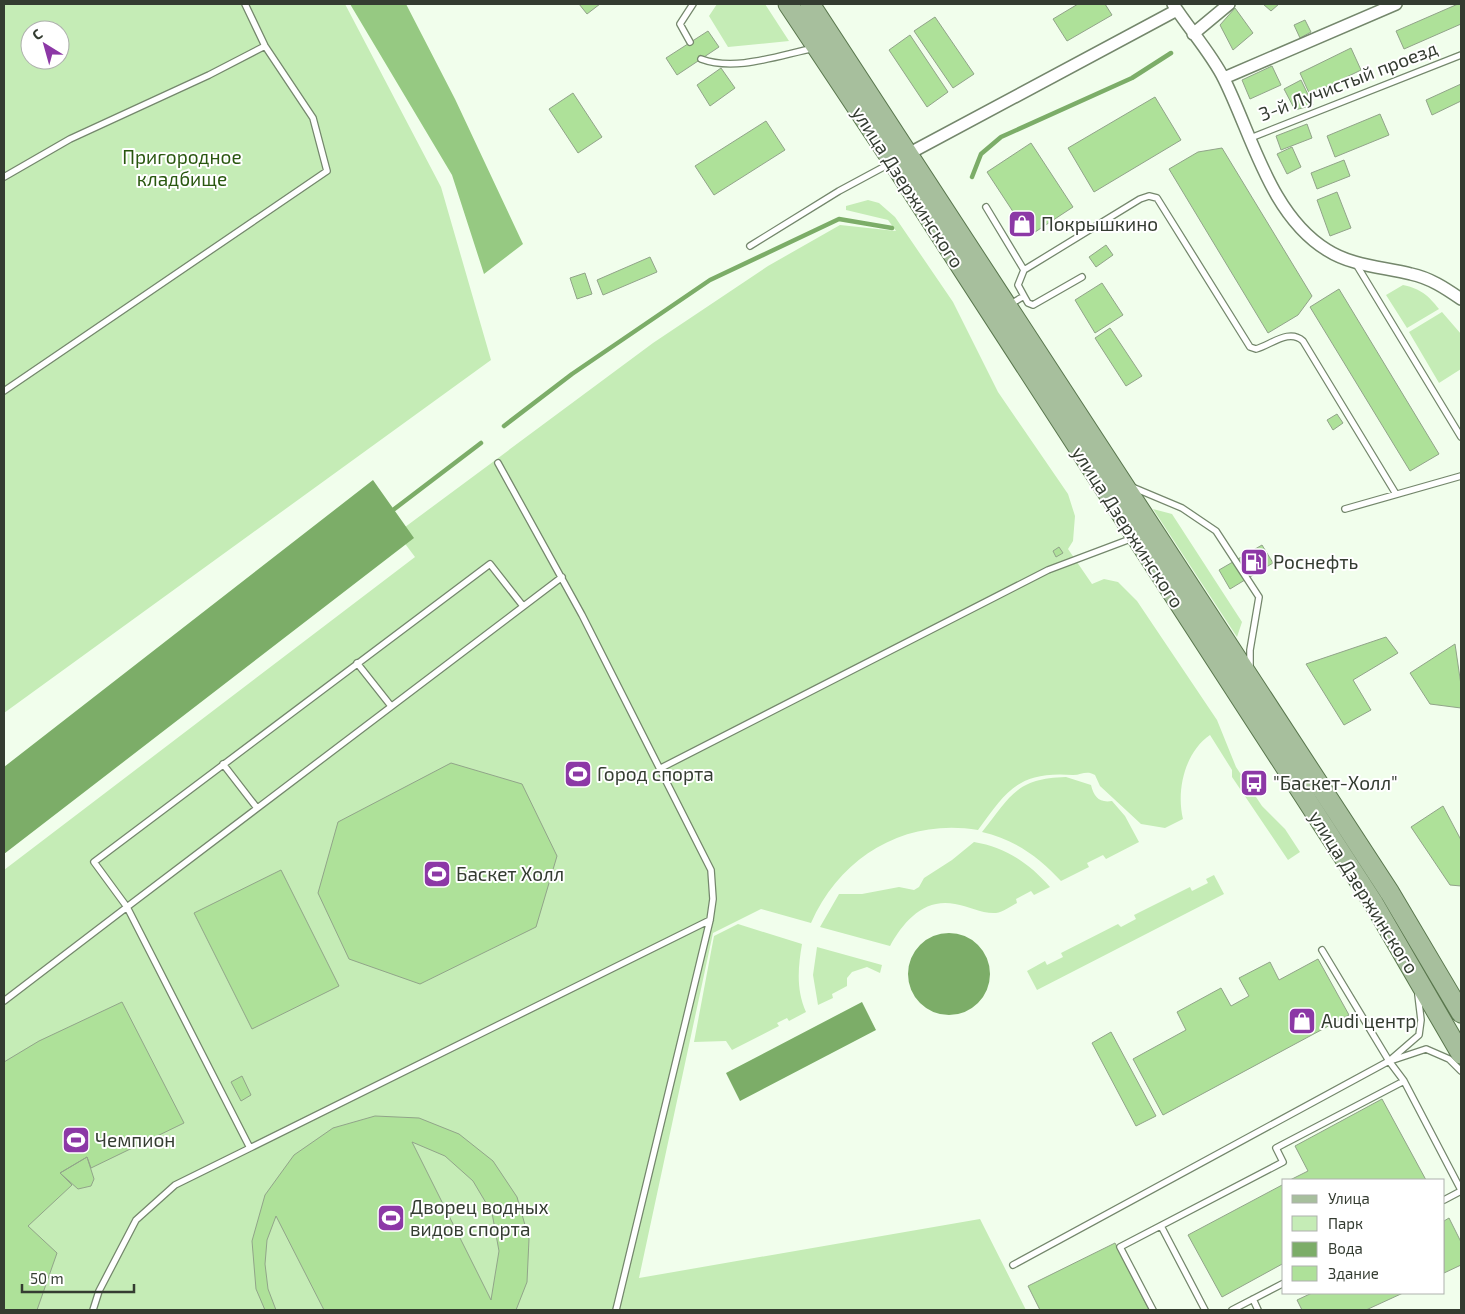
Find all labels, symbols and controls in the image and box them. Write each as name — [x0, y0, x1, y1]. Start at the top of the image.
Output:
north arrow — [20, 20, 70, 70]
text: С — [28, 25, 45, 43]
street label: 3-й Лучистый проезд — [1255, 36, 1441, 126]
street label: улица Дзержинского — [847, 102, 969, 272]
park label: Пригородное кладбище — [122, 145, 242, 190]
shop icon: Покрышкино — [1007, 209, 1037, 239]
place label: Покрышкино — [1041, 212, 1158, 235]
street label: улица Дзержинского — [1067, 442, 1189, 612]
fuel station icon: Роснефть — [1239, 547, 1269, 577]
place label: Роснефть — [1273, 550, 1358, 573]
sports icon: Город спорта — [563, 759, 593, 789]
place label: Город спорта — [597, 762, 714, 785]
bus stop icon: "Баскет-Холл" — [1239, 768, 1269, 798]
place label: "Баскет-Холл" — [1273, 771, 1398, 794]
street label: улица Дзержинского — [1304, 806, 1424, 978]
sports icon: Баскет Холл — [422, 859, 452, 889]
place label: Баскет Холл — [456, 862, 564, 885]
shop icon: Audi центр — [1287, 1006, 1317, 1036]
place label: Audi центр — [1321, 1009, 1416, 1032]
sports icon: Чемпион — [61, 1125, 91, 1155]
place label: Чемпион — [95, 1128, 175, 1151]
legend — [1282, 1179, 1445, 1294]
text: Улица — [1328, 1189, 1370, 1207]
place label: Дворец водных видов спорта — [410, 1195, 549, 1240]
sports icon: Дворец водных видов спорта — [376, 1203, 406, 1233]
text: Парк — [1328, 1214, 1363, 1232]
text: Вода — [1328, 1239, 1363, 1257]
scale bar — [22, 1262, 135, 1294]
text: Здание — [1328, 1264, 1379, 1282]
text: 50 m — [30, 1269, 64, 1287]

